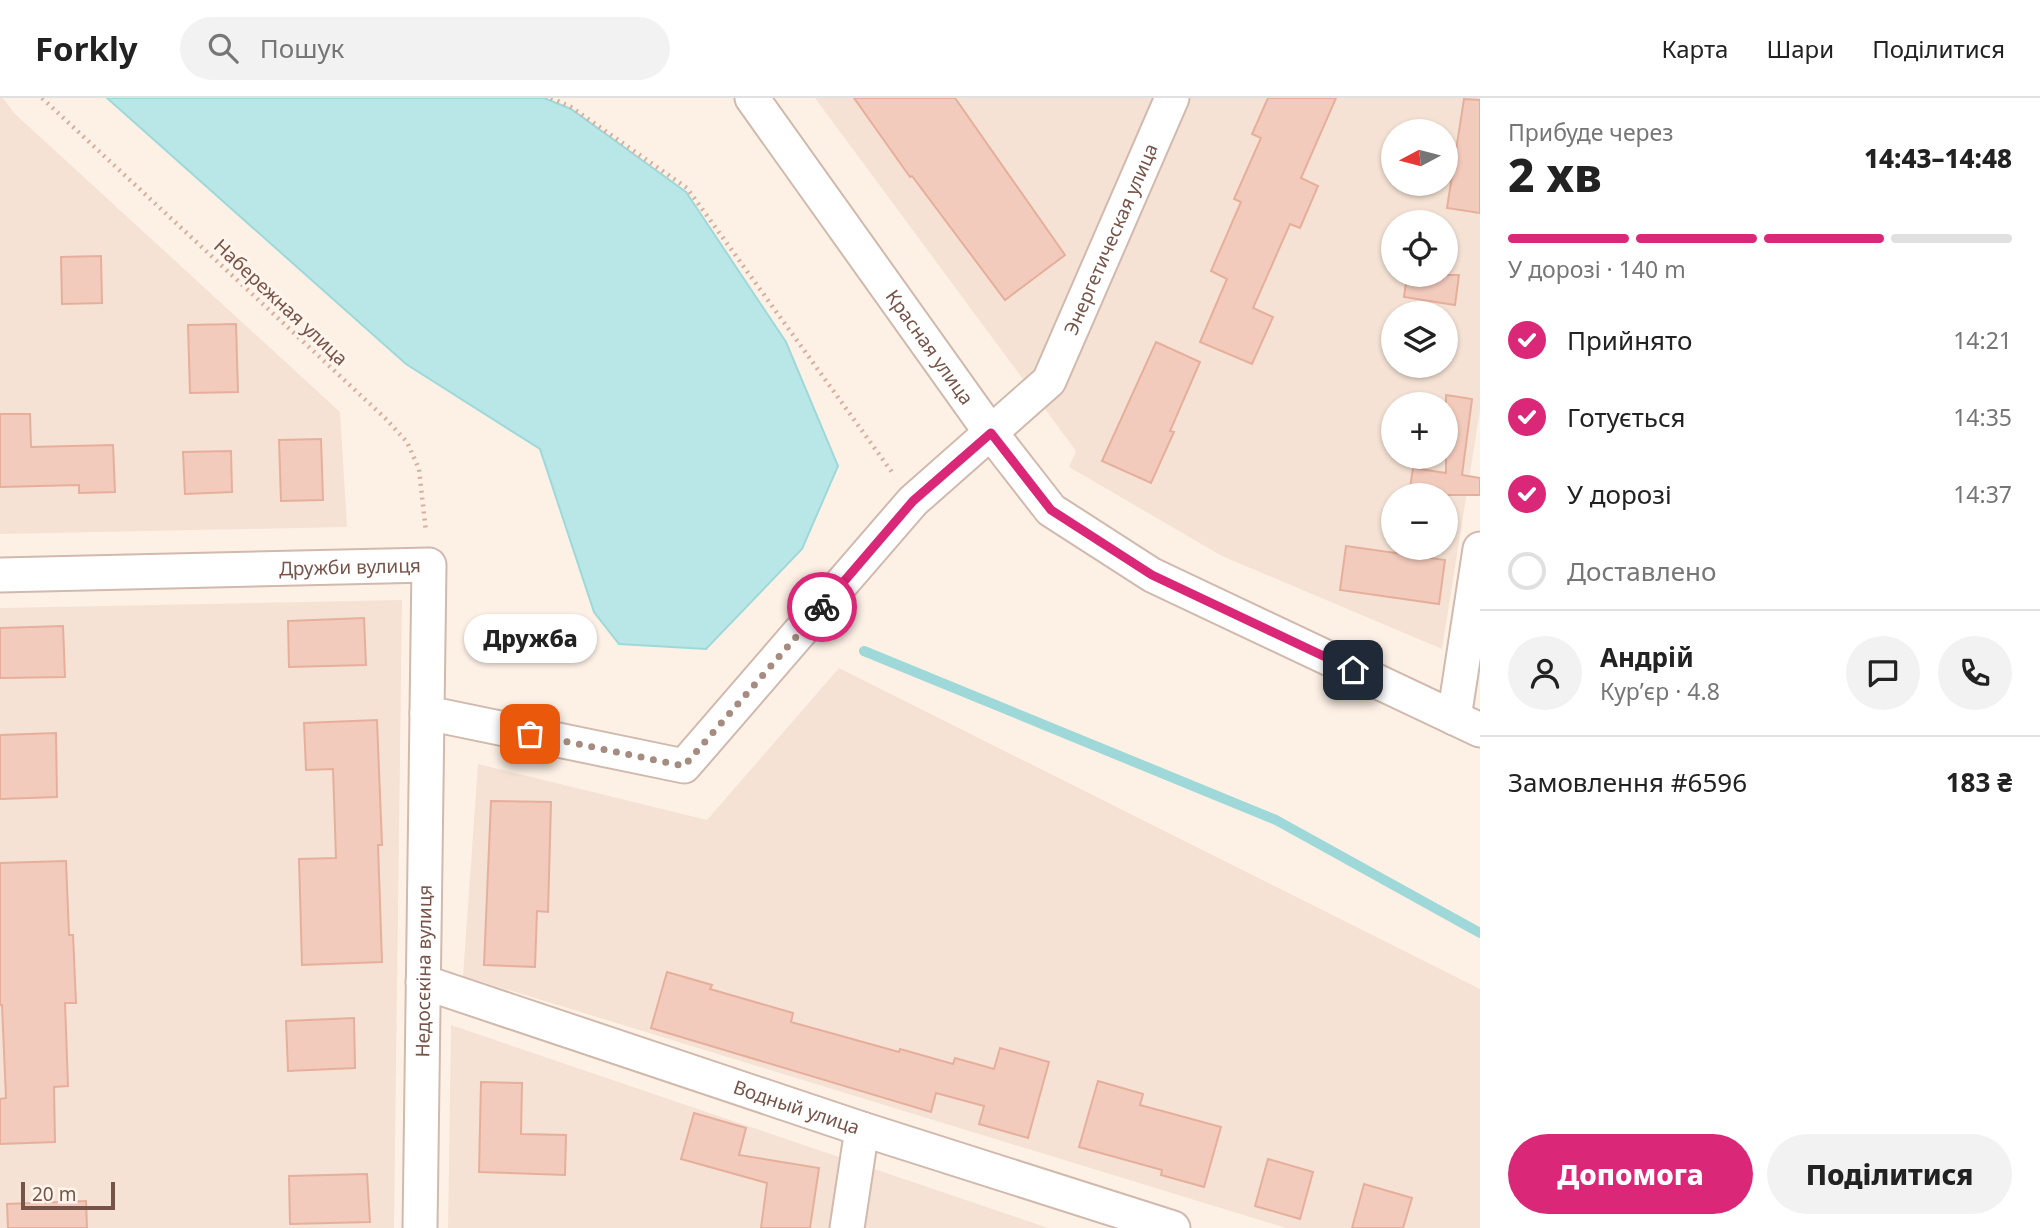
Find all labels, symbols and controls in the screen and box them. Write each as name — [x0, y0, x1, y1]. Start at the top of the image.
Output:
search box — [180, 17, 670, 80]
text: Forkly — [35, 26, 138, 71]
icon: search — [204, 29, 242, 67]
text: Пошук — [260, 30, 344, 66]
text: Карта — [1661, 32, 1728, 65]
text: Шари — [1766, 32, 1834, 65]
text: Поділитися — [1872, 32, 2005, 65]
text: Прибуде через — [1508, 116, 1673, 148]
north arrow — [1381, 119, 1458, 196]
map controls — [1381, 119, 1458, 560]
street label: Энергетическая улица — [1058, 139, 1164, 339]
text: 14:43–14:48 — [1864, 140, 2012, 176]
text: 2 хв — [1508, 143, 1602, 205]
button: locate — [1381, 210, 1458, 287]
street label: Набережная улица — [208, 233, 354, 371]
text: У дорозі · 140 m — [1508, 253, 1686, 285]
street label: Красная улица — [880, 284, 980, 410]
button: layers — [1381, 301, 1458, 378]
icon: check — [1508, 321, 1546, 359]
text: Прийнято — [1567, 322, 1692, 358]
text: 14:21 — [1953, 324, 2012, 356]
button: + — [1381, 392, 1458, 469]
icon: check — [1508, 398, 1546, 436]
text: Готується — [1567, 399, 1686, 435]
text: 14:35 — [1953, 401, 2012, 433]
icon: check — [1508, 475, 1546, 513]
text: У дорозі — [1567, 476, 1672, 512]
text: 14:37 — [1953, 478, 2012, 510]
button: − — [1381, 483, 1458, 560]
street label: Дружби вулиця — [279, 552, 421, 581]
text: Доставлено — [1567, 553, 1716, 589]
courier — [787, 572, 857, 642]
icon: bike — [803, 588, 841, 626]
callout: Дружба — [463, 615, 596, 664]
text: Дружба — [483, 622, 578, 654]
button: person — [1508, 636, 1582, 710]
button: chat — [1846, 636, 1920, 710]
button: phone — [1938, 636, 2012, 710]
text: Андрій — [1600, 639, 1694, 675]
pin — [1323, 640, 1383, 700]
icon: home — [1334, 651, 1372, 689]
text: Кур’єр · 4.8 — [1600, 675, 1720, 707]
pin — [500, 704, 560, 764]
icon: bag — [511, 715, 549, 753]
text: Замовлення #6596 — [1508, 764, 1747, 800]
text: 183 ₴ — [1946, 764, 2012, 800]
street label: Недосєкіна вулиця — [409, 884, 438, 1058]
street label: Водный улица — [730, 1074, 863, 1140]
button: Допомога — [1508, 1134, 1753, 1214]
button: Поділитися — [1767, 1134, 2012, 1214]
scale bar — [21, 1179, 116, 1211]
text: 20 m — [32, 1181, 76, 1207]

